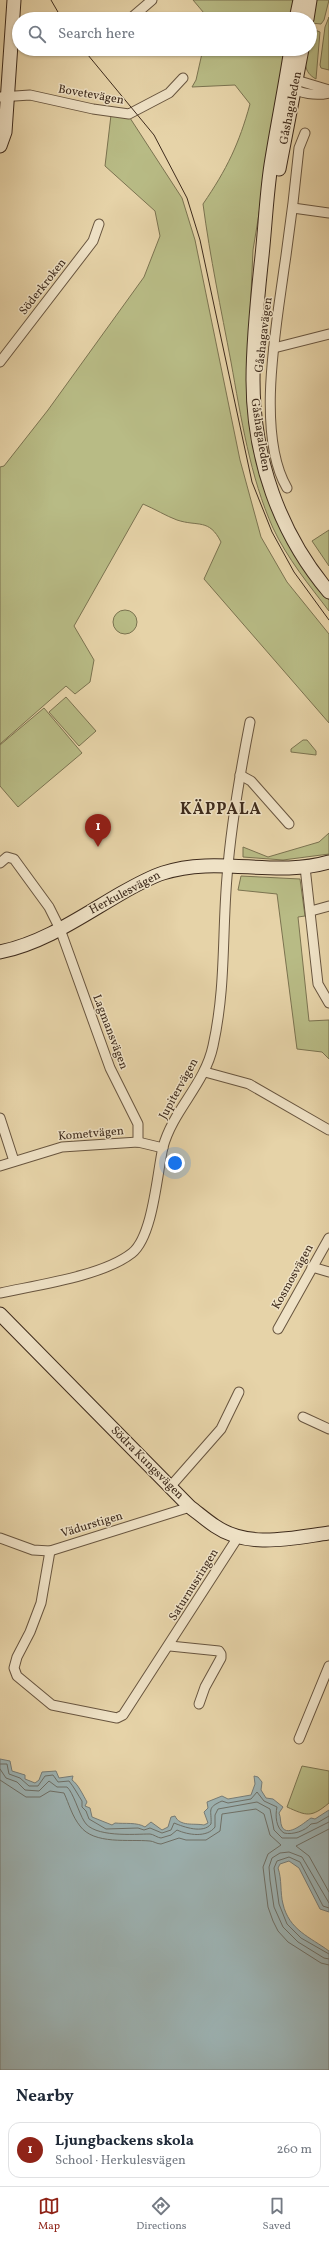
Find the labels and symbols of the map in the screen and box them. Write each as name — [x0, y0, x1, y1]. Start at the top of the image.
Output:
street label: Gåshagaleden — [276, 70, 306, 146]
street label: Bovetevägen — [57, 81, 125, 109]
street label: Söderkroken — [16, 255, 70, 319]
street label: Gåshagavägen — [251, 296, 277, 374]
street label: Gåshagaleden — [246, 397, 274, 473]
district label: KÄPPALA — [180, 799, 262, 821]
pin: 1 — [85, 814, 111, 847]
street label: Herkulesvägen — [87, 868, 163, 918]
street label: Lagmansvägen — [88, 992, 132, 1072]
street label: Jupitervägen — [156, 1056, 202, 1122]
street label: Kometvägen — [57, 1123, 125, 1145]
your location — [165, 1153, 185, 1173]
street label: Kosmosvägen — [268, 1241, 318, 1313]
street label: Södra Kungsvägen — [107, 1423, 187, 1503]
street label: Vädurstigen — [59, 1508, 125, 1542]
street label: Saturnusringen — [165, 1546, 223, 1624]

